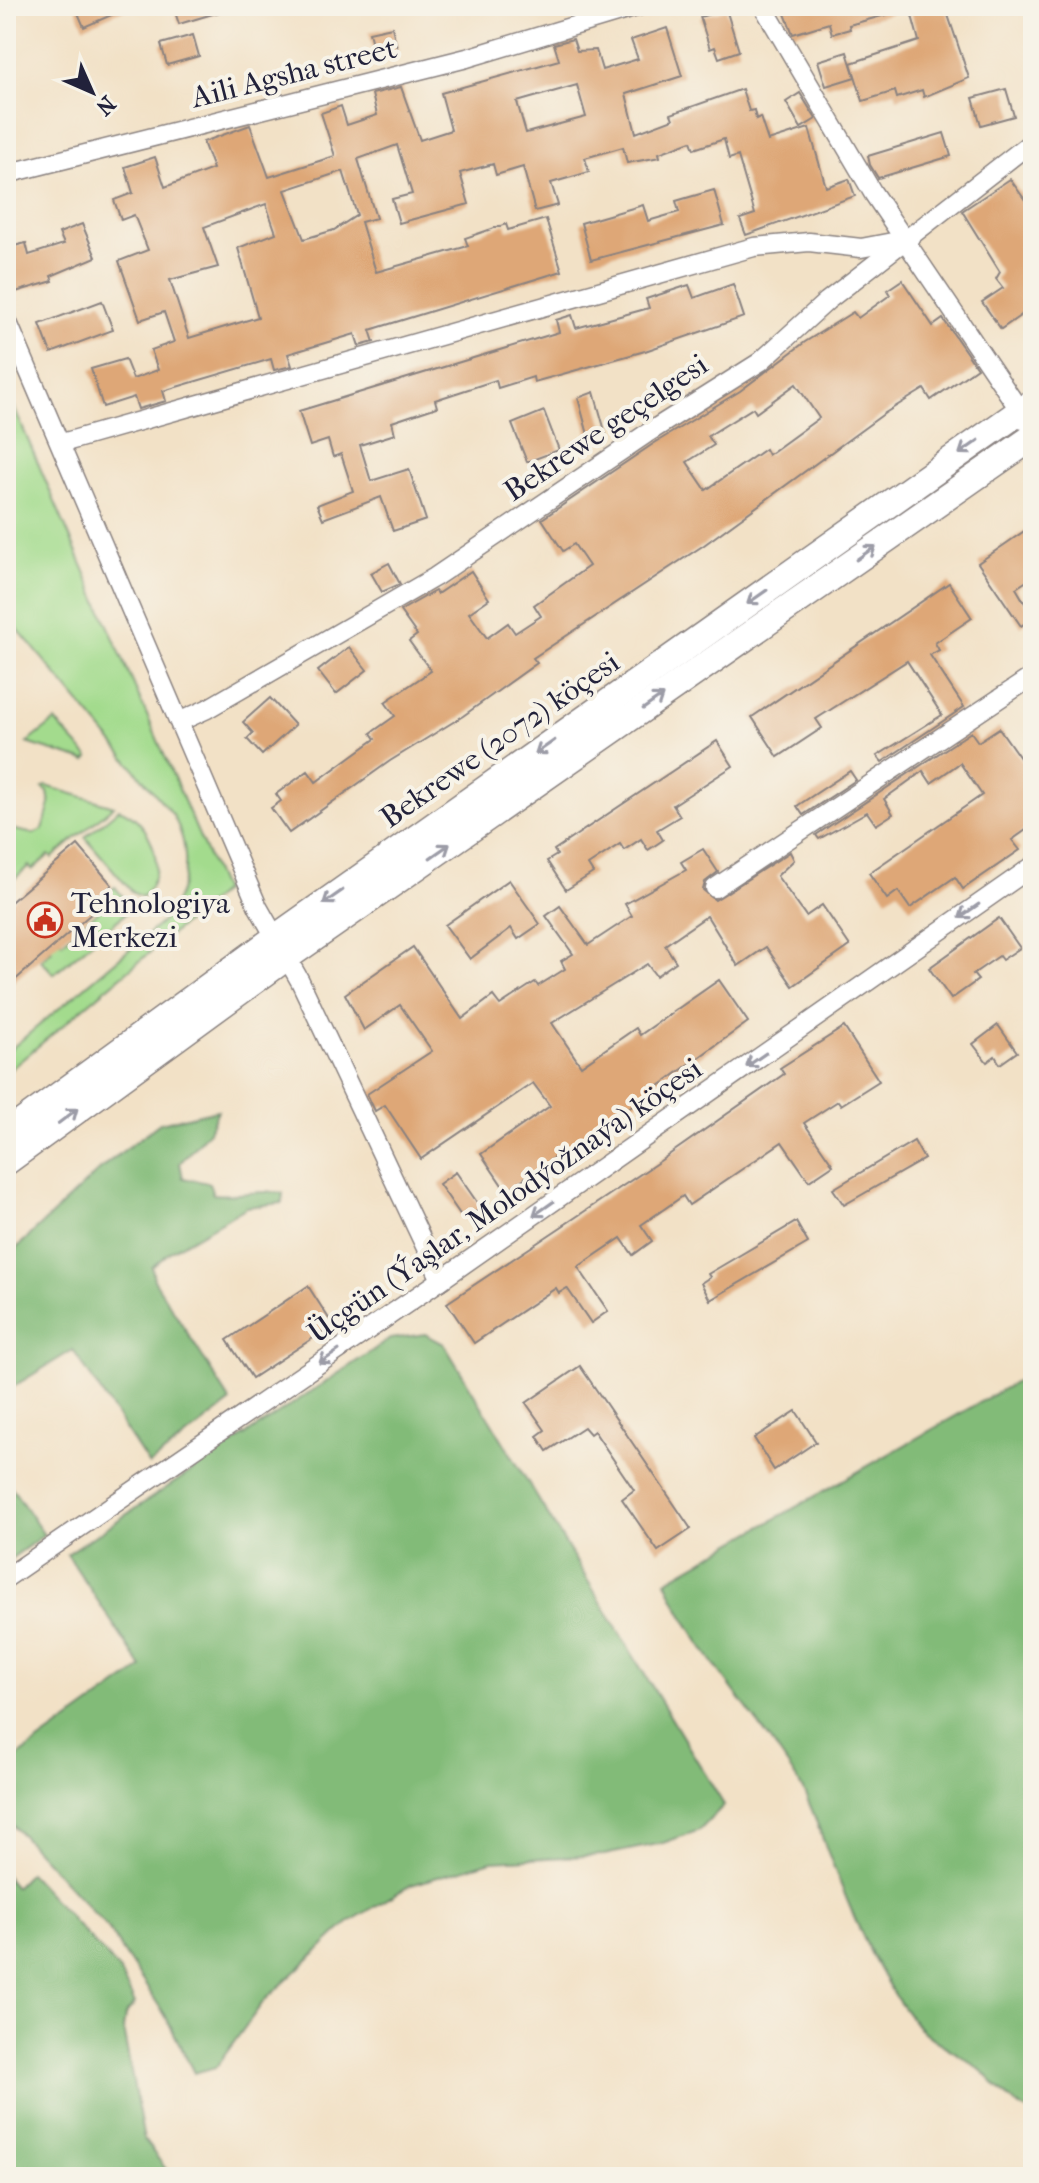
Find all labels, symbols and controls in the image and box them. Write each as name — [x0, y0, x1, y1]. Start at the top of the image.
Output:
street label: Aili Agsha street — [187, 31, 401, 116]
north arrow — [52, 52, 132, 132]
text: N — [90, 90, 121, 121]
street label: Bekrewe geçelgesi — [498, 347, 714, 509]
one-way arrow — [959, 439, 981, 455]
one-way arrow — [855, 545, 877, 561]
one-way arrow — [747, 589, 769, 605]
street label: Bekrewe (2072) köçesi — [374, 644, 626, 836]
one-way arrow — [641, 694, 663, 710]
one-way arrow — [534, 739, 556, 755]
one-way arrow — [428, 843, 450, 859]
place label: Tehnologiya Merkezi — [71, 886, 231, 955]
one-way arrow — [322, 889, 344, 905]
public building icon: Tehnologiya Merkezi — [26, 901, 64, 939]
one-way arrow — [959, 903, 981, 919]
street label: Üçgün (Ýaşlar, Molodýožnaýa) köçesi — [301, 1051, 709, 1351]
one-way arrow — [746, 1052, 768, 1068]
one-way arrow — [57, 1107, 79, 1124]
one-way arrow — [533, 1201, 555, 1217]
one-way arrow — [319, 1349, 341, 1365]

